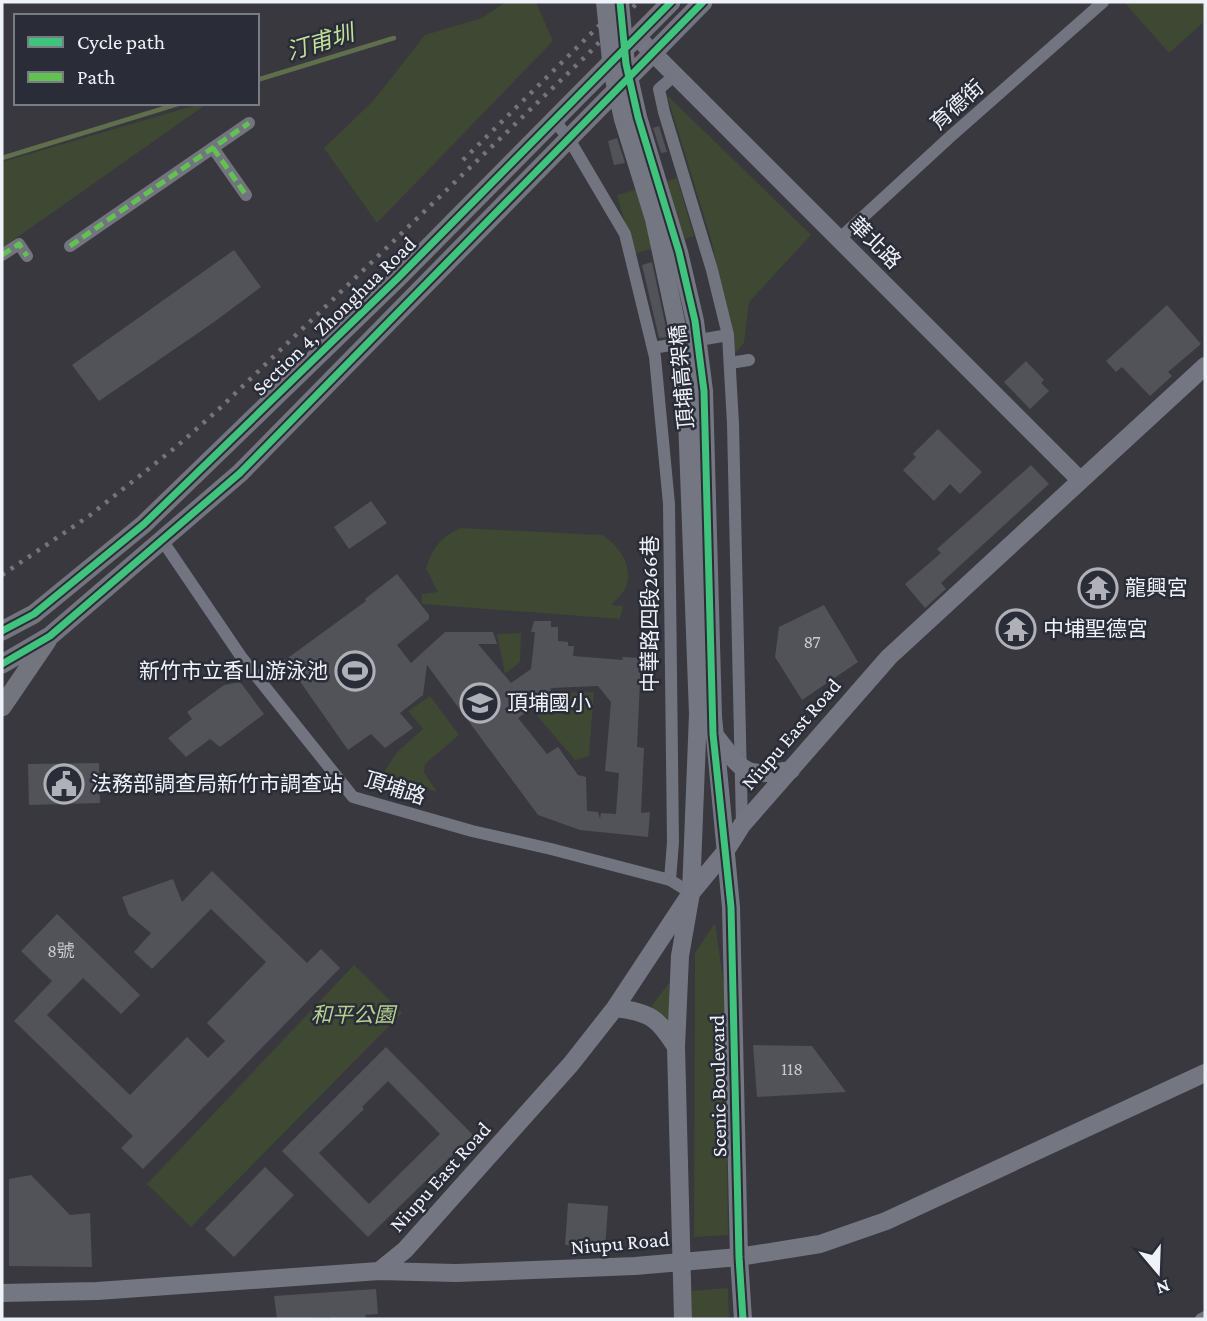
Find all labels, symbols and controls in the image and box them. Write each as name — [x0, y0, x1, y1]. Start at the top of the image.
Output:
legend — [14, 14, 259, 105]
water label: 汀甫圳 — [283, 19, 360, 65]
text: Cycle path — [77, 30, 165, 54]
text: Path — [77, 65, 115, 89]
street label: 育德街 — [926, 75, 988, 135]
street label: 華北路 — [844, 212, 906, 274]
street label: Section 4, Zhonghua Road — [247, 232, 421, 400]
street label: 頂埔高架橋 — [665, 324, 699, 430]
street label: 中華路四段266巷 — [638, 535, 662, 693]
temple icon: 龍興宮 — [1077, 567, 1119, 609]
place label: 龍興宮 — [1125, 576, 1188, 600]
temple icon: 中埔聖德宮 — [995, 608, 1037, 650]
place label: 中埔聖德宮 — [1043, 617, 1148, 641]
house number: 87 — [803, 632, 821, 652]
sports icon: 新竹市立香山游泳池 — [334, 650, 376, 692]
place label: 新竹市立香山游泳池 — [139, 659, 328, 683]
street label: Niupu East Road — [736, 674, 846, 794]
school or university icon: 頂埔國小 — [459, 682, 501, 724]
place label: 頂埔國小 — [507, 691, 591, 715]
public building icon: 法務部調查局新竹市調查站 — [43, 763, 85, 805]
street label: 頂埔路 — [361, 767, 429, 809]
place label: 法務部調查局新竹市調查站 — [91, 772, 343, 796]
house number: 8號 — [47, 941, 75, 961]
park label: 和平公園 — [311, 1003, 398, 1027]
street label: Scenic Boulevard — [705, 1015, 731, 1157]
house number: 118 — [781, 1059, 803, 1079]
street label: Niupu East Road — [384, 1117, 496, 1237]
street label: Niupu Road — [570, 1227, 670, 1259]
north arrow — [1123, 1237, 1193, 1307]
text: N — [1154, 1276, 1173, 1300]

